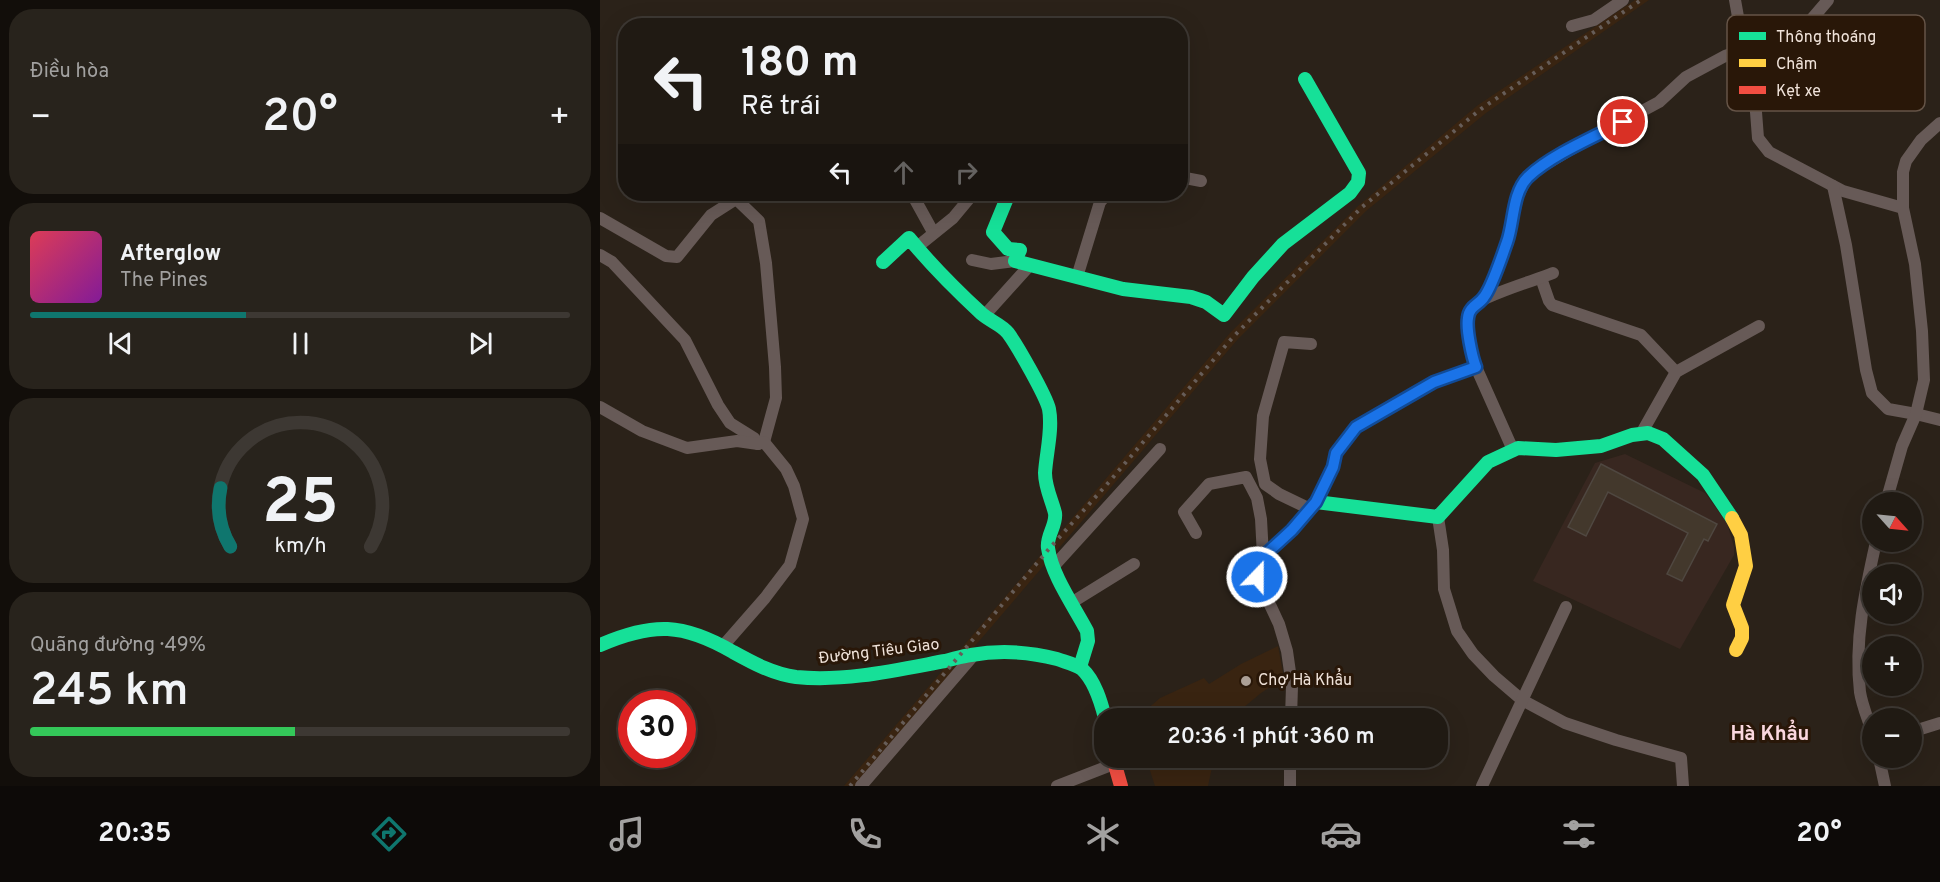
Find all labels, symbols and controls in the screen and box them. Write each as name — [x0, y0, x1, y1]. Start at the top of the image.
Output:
legend — [1727, 15, 1925, 111]
text: Thông thoáng — [1776, 28, 1876, 48]
text: 180 m — [741, 38, 858, 91]
icon: left — [642, 42, 720, 120]
text: Chậm — [1776, 55, 1817, 75]
text: Điều hòa — [30, 59, 109, 85]
text: Kẹt xe — [1776, 82, 1821, 102]
text: 20° — [262, 90, 338, 147]
text: Rẽ trái — [741, 90, 821, 124]
pin — [1597, 96, 1648, 147]
text: − — [30, 98, 51, 140]
text: + — [549, 98, 570, 140]
icon: arrive — [1606, 105, 1639, 138]
icon: left — [824, 156, 857, 189]
icon: ahead — [887, 156, 920, 189]
icon: right — [950, 156, 983, 189]
text: Afterglow — [120, 241, 221, 268]
text: The Pines — [120, 268, 208, 294]
icon: previous — [104, 327, 137, 360]
icon: pause — [284, 327, 317, 360]
icon: next — [464, 327, 497, 360]
text: 25 — [262, 466, 338, 545]
north arrow — [1862, 492, 1922, 552]
map controls — [1862, 492, 1922, 768]
text: km/h — [274, 534, 326, 561]
position arrow — [1225, 545, 1289, 609]
button: sound — [1862, 564, 1922, 624]
text: Quãng đường · 49% — [30, 633, 206, 659]
street label: Đường Tiêu Giao — [818, 635, 941, 669]
button: + — [1862, 636, 1922, 696]
text: 245 km — [30, 664, 189, 721]
place label: Chợ Hà Khẩu — [1258, 668, 1352, 691]
marker: Chợ Hà Khẩu — [1239, 674, 1253, 688]
speed limit sign: 30 — [618, 690, 696, 768]
button: − — [1862, 708, 1922, 768]
district label: Hà Khẩu — [1731, 719, 1809, 748]
text: 20:36 · 1 phút · 360 m — [1167, 724, 1375, 751]
icon: directions — [368, 813, 410, 855]
icon: music — [606, 813, 648, 855]
icon: phone — [844, 813, 886, 855]
icon: climate — [1082, 813, 1124, 855]
icon: car — [1320, 813, 1362, 855]
icon: filters — [1558, 813, 1600, 855]
text: 20:35 — [98, 817, 172, 851]
text: 20° — [1796, 817, 1842, 851]

